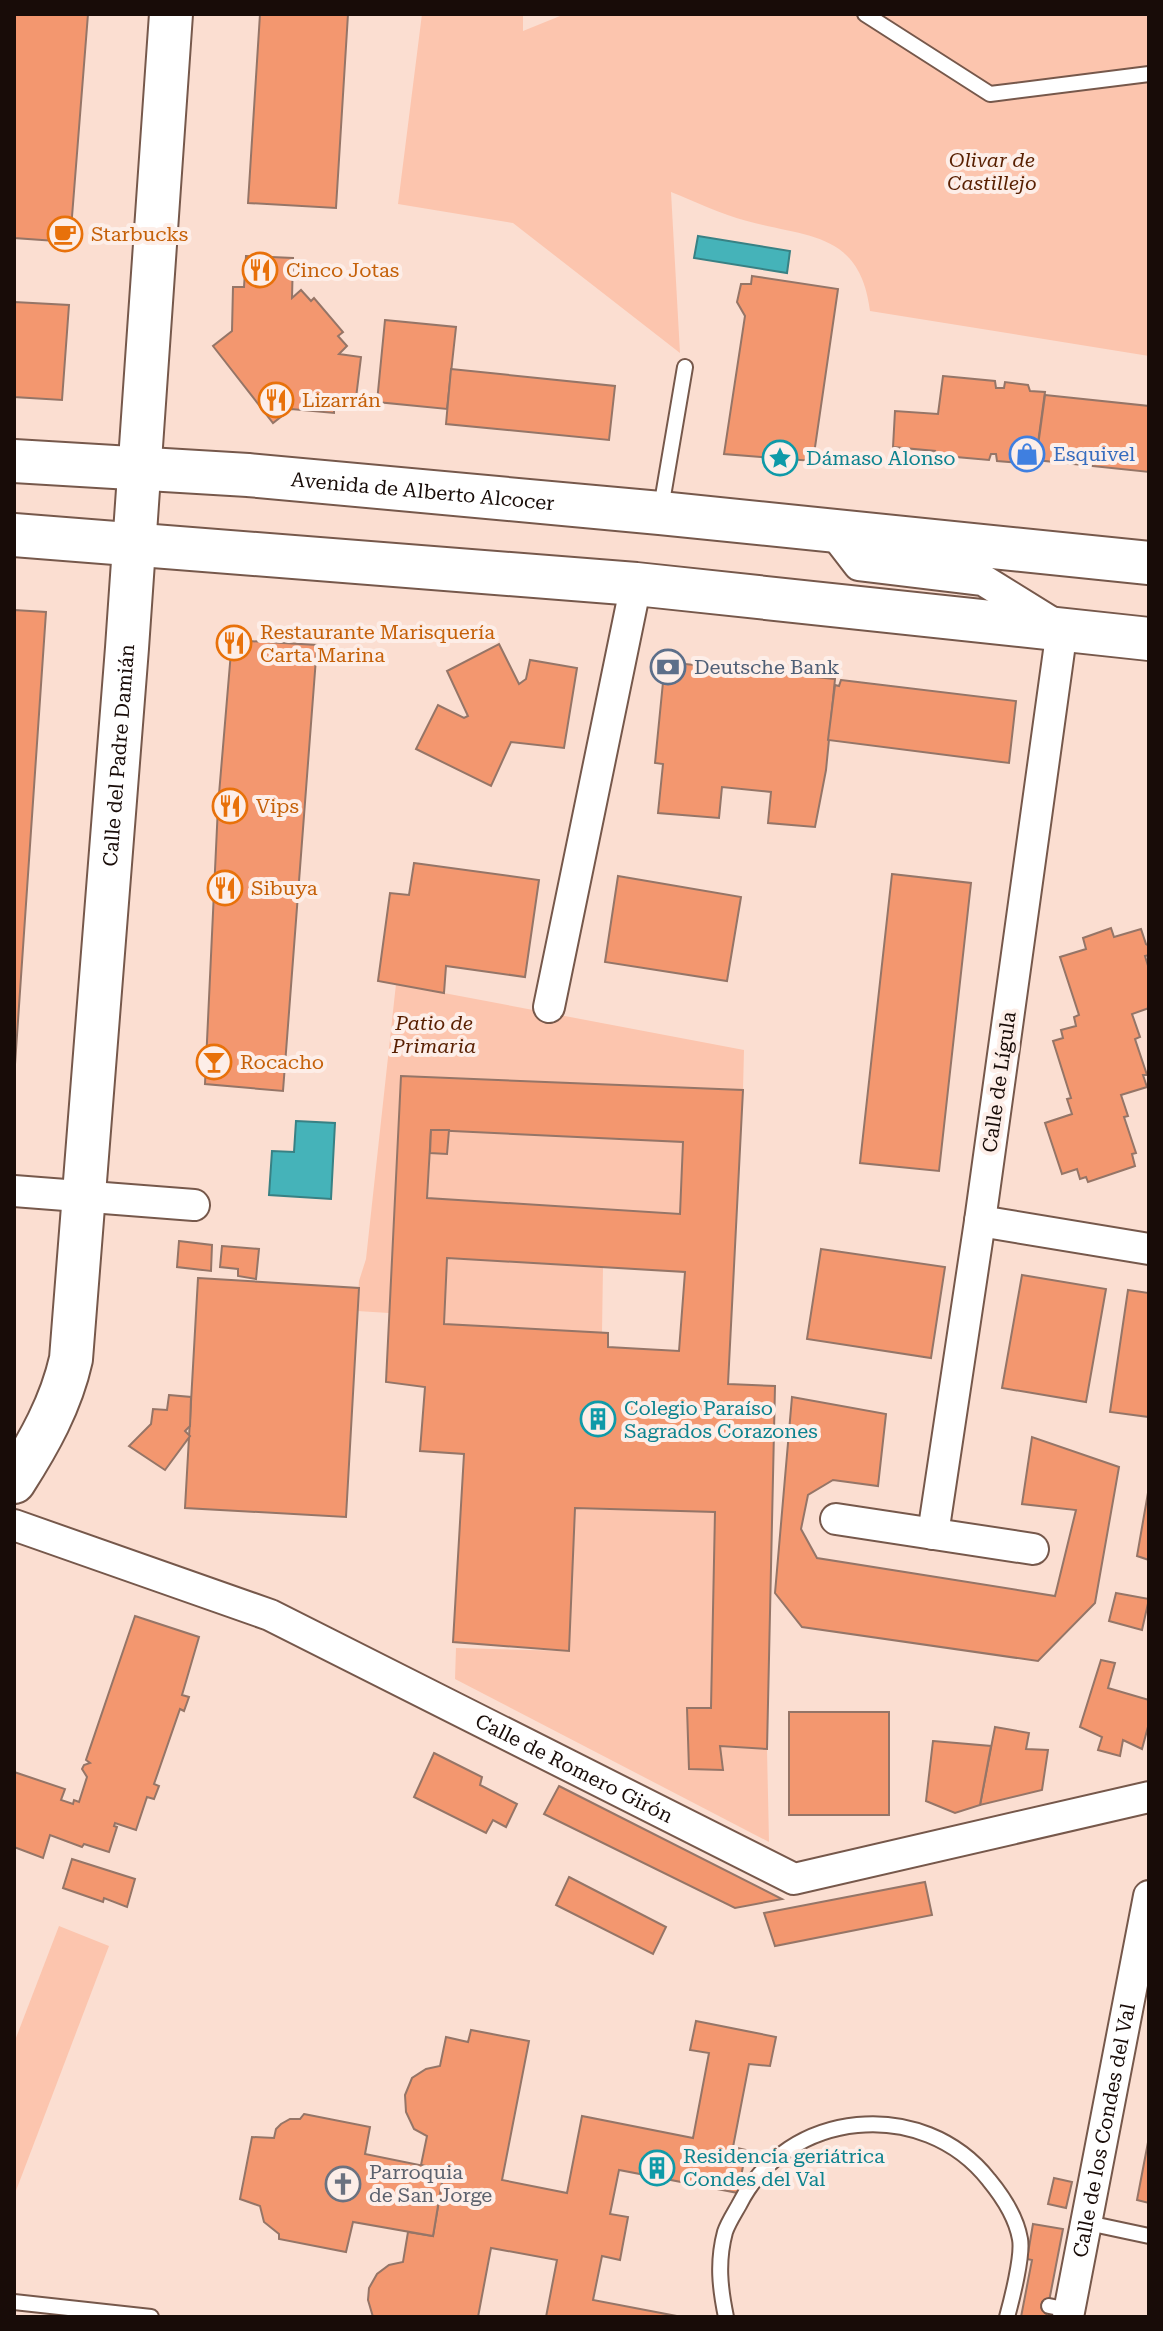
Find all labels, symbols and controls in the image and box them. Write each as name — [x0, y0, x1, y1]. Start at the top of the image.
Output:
park label: Olivar de Castillejo — [947, 148, 1037, 195]
cafe icon: Starbucks — [46, 215, 84, 253]
place label: Starbucks — [91, 222, 188, 246]
restaurant icon: Cinco Jotas — [241, 251, 279, 289]
place label: Cinco Jotas — [286, 258, 399, 282]
restaurant icon: Lizarrán — [257, 381, 295, 419]
place label: Lizarrán — [302, 388, 381, 412]
shop icon: Esquivel — [1008, 435, 1046, 473]
place icon: Dámaso Alonso — [761, 439, 799, 477]
place label: Esquivel — [1053, 442, 1135, 466]
place label: Dámaso Alonso — [806, 446, 955, 470]
street label: Avenida de Alberto Alcocer — [290, 467, 556, 515]
place label: Restaurante Marisquería Carta Marina — [260, 620, 495, 667]
restaurant icon: Restaurante Marisquería Carta Marina — [215, 624, 253, 662]
street label: Calle del Padre Damián — [98, 643, 139, 867]
bank icon: Deutsche Bank — [649, 648, 687, 686]
place label: Deutsche Bank — [694, 655, 840, 679]
restaurant icon: Vips — [211, 787, 249, 825]
place label: Vips — [256, 794, 299, 818]
restaurant icon: Sibuya — [206, 869, 244, 907]
place label: Sibuya — [251, 876, 318, 900]
street label: Calle de Lígula — [977, 1010, 1021, 1154]
park label: Patio de Primaria — [391, 1011, 476, 1058]
bar icon: Rocacho — [195, 1043, 233, 1081]
place label: Rocacho — [240, 1050, 324, 1074]
place label: Colegio Paraíso Sagrados Corazones — [624, 1396, 818, 1443]
building icon: Colegio Paraíso Sagrados Corazones — [579, 1400, 617, 1438]
street label: Calle de Romero Girón — [471, 1708, 677, 1828]
street label: Calle de los Condes del Val — [1068, 2001, 1140, 2259]
place label: Residencia geriátrica Condes del Val — [683, 2144, 885, 2191]
building icon: Residencia geriátrica Condes del Val — [638, 2149, 676, 2187]
place label: Parroquia de San Jorge — [369, 2160, 492, 2207]
church icon: Parroquia de San Jorge — [324, 2165, 362, 2203]

